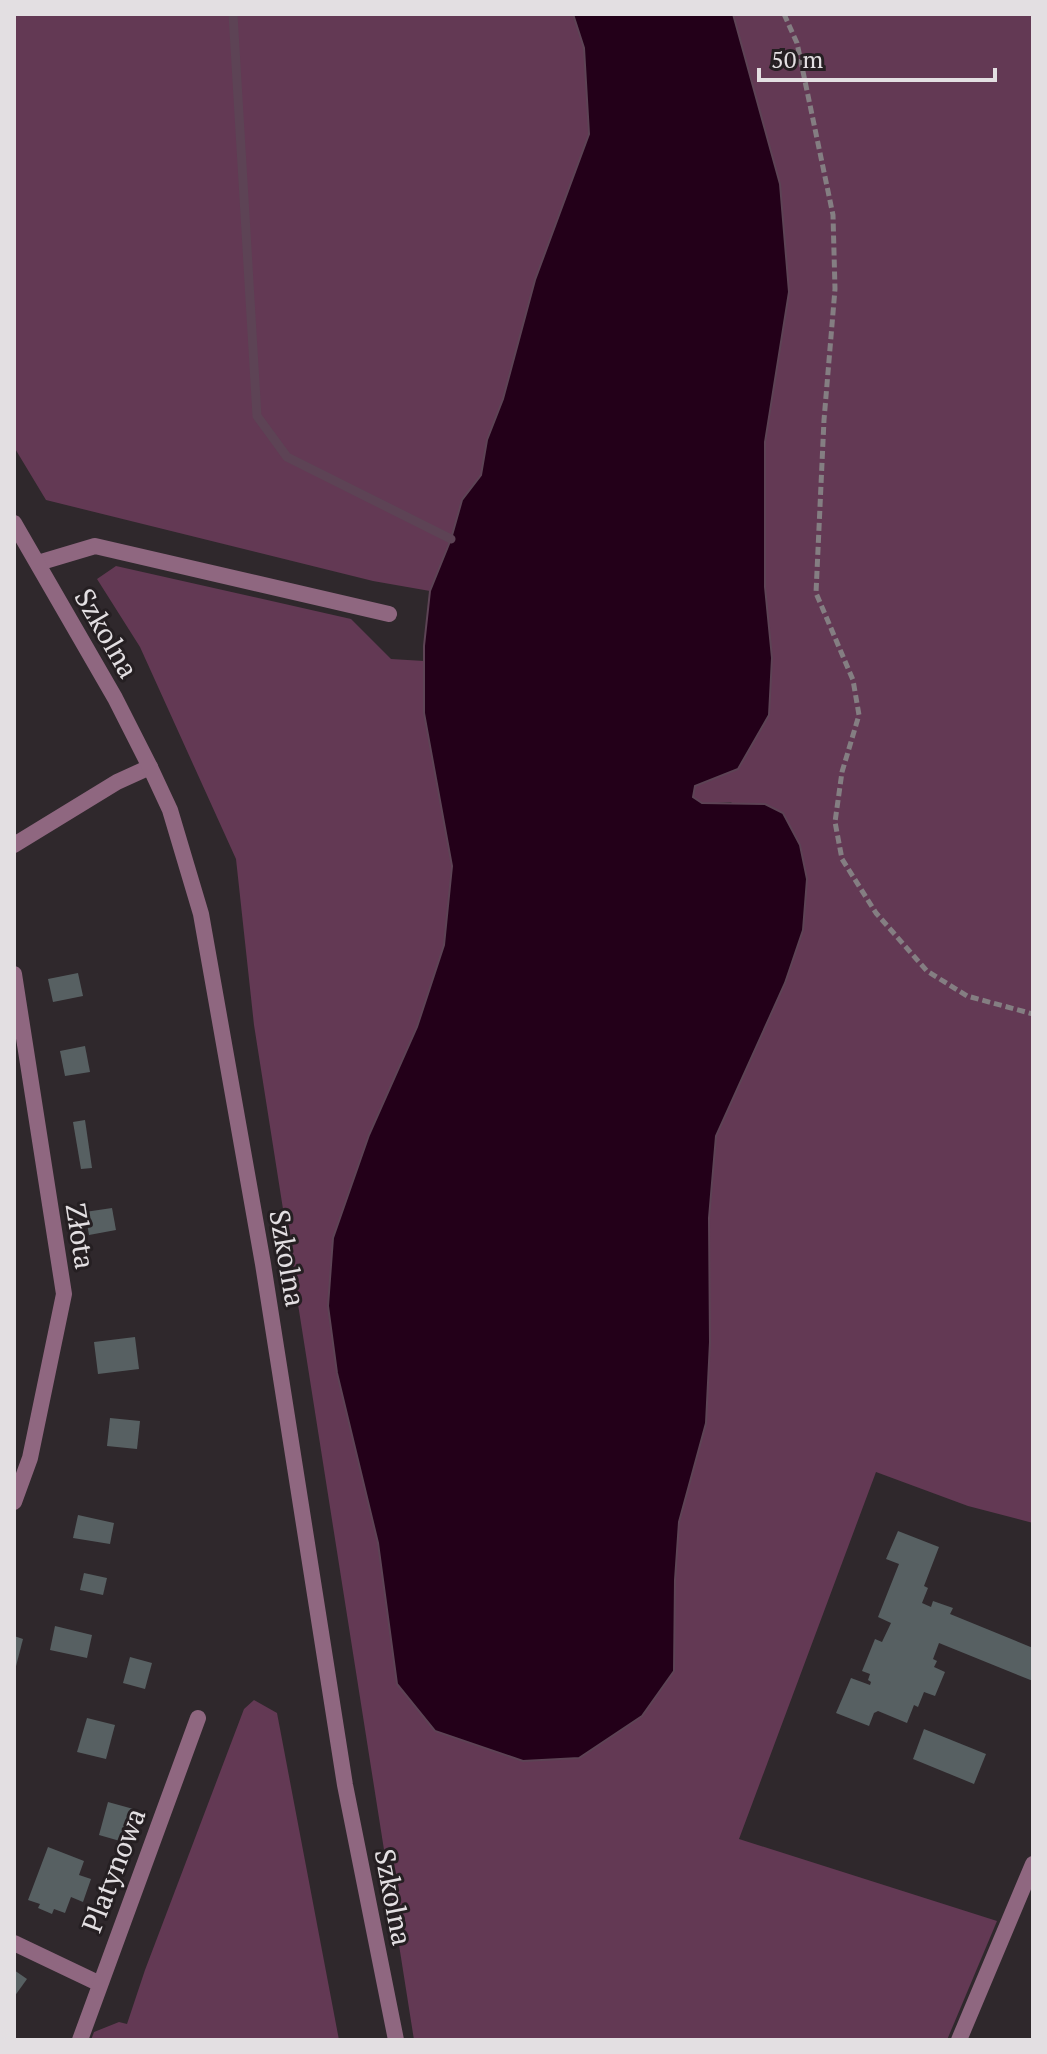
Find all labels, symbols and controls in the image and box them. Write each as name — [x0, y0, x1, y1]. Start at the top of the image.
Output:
scale bar — [759, 32, 995, 82]
text: 50 m — [771, 43, 823, 75]
street label: Szkolna — [67, 582, 147, 684]
street label: Złota — [58, 1201, 104, 1271]
street label: Szkolna — [261, 1207, 315, 1309]
street label: Platynowa — [72, 1803, 154, 1937]
street label: Szkolna — [367, 1846, 421, 1948]

